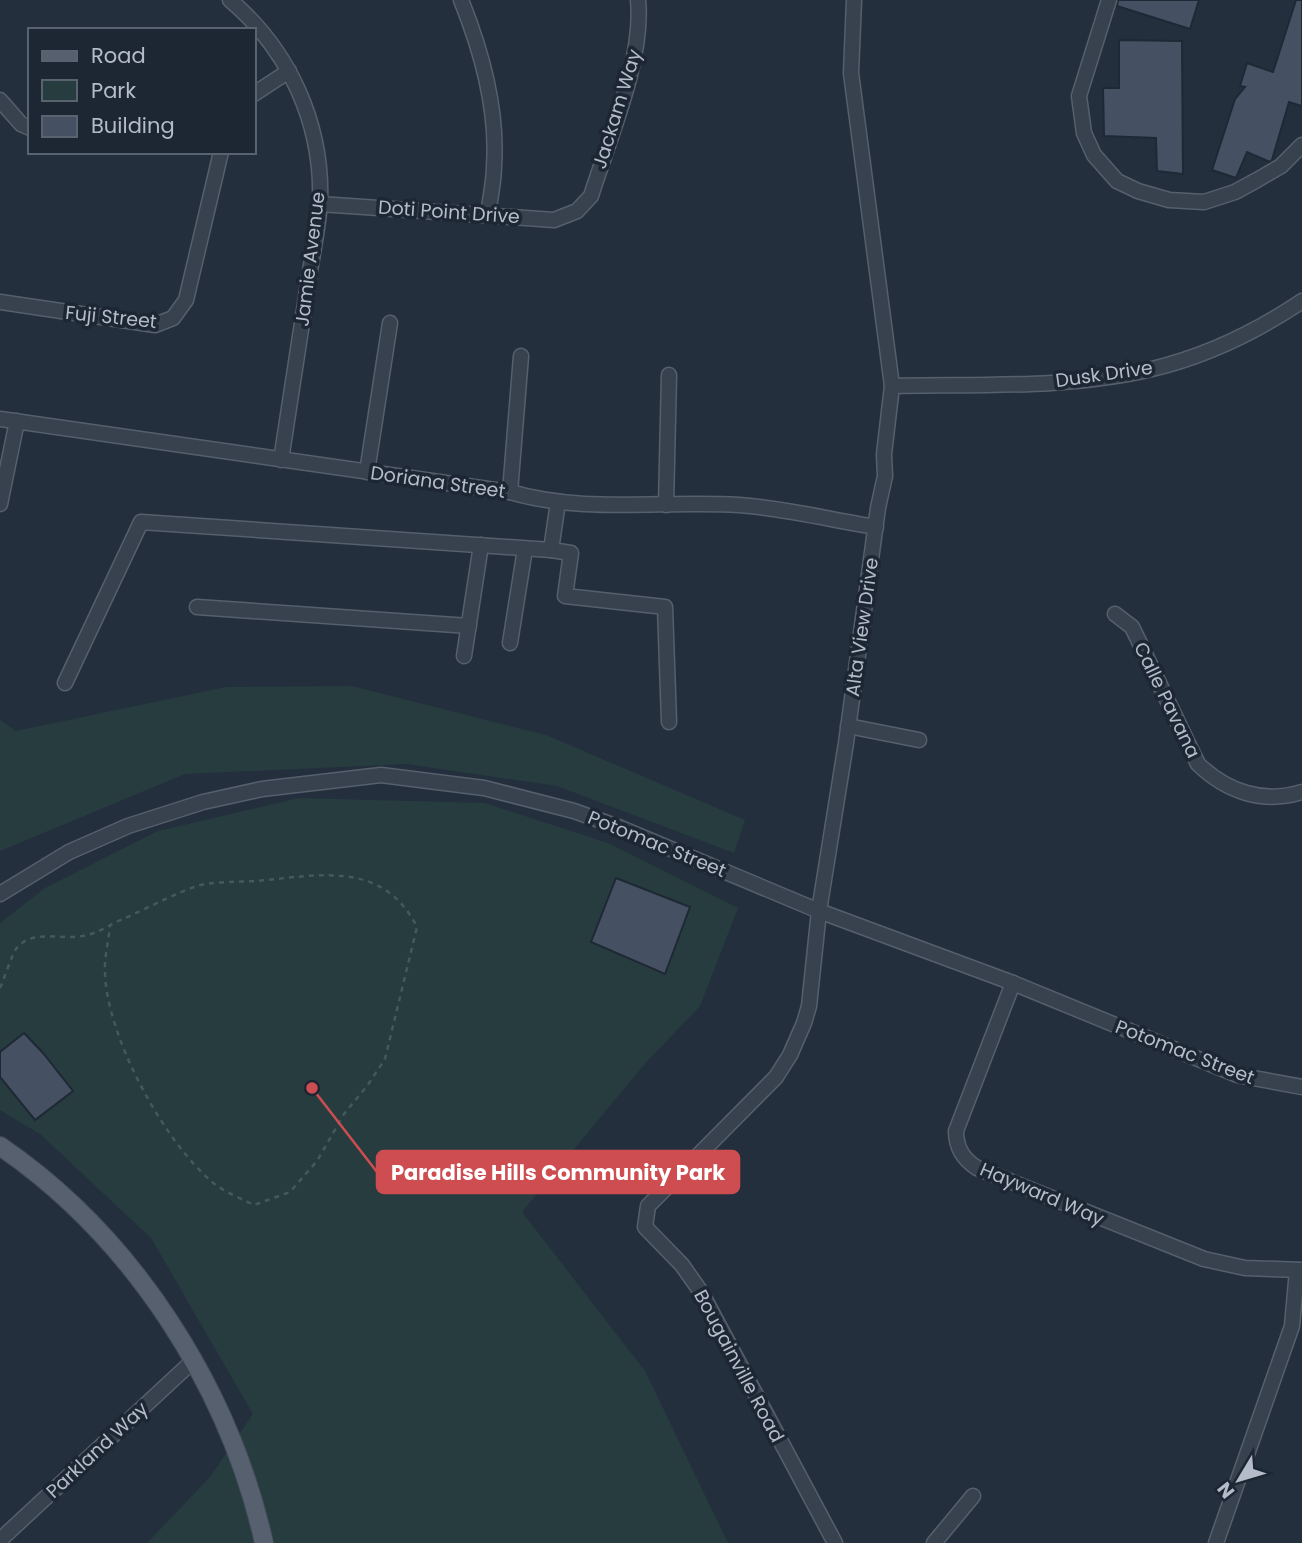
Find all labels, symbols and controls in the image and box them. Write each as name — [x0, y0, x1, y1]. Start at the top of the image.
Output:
legend — [28, 28, 256, 154]
text: Road — [91, 41, 146, 70]
street label: Jackam Way — [586, 46, 648, 172]
text: Park — [91, 76, 136, 105]
text: Building — [91, 111, 175, 140]
street label: Jamie Avenue — [288, 190, 332, 328]
street label: Doti Point Drive — [377, 194, 521, 230]
street label: Fuji Street — [64, 299, 158, 335]
street label: Dusk Drive — [1054, 354, 1154, 394]
street label: Doriana Street — [369, 459, 507, 505]
street label: Alta View Drive — [839, 556, 885, 698]
street label: Calle Pavana — [1127, 637, 1207, 763]
street label: Potomac Street — [584, 804, 730, 884]
street label: Potomac Street — [1112, 1013, 1258, 1091]
callout: Paradise Hills Community Park — [377, 1151, 739, 1193]
street label: Hayward Way — [976, 1156, 1108, 1232]
text: Paradise Hills Community Park — [391, 1158, 725, 1187]
street label: Bougainville Road — [687, 1285, 791, 1447]
street label: Parkland Way — [40, 1395, 154, 1504]
north arrow — [1204, 1445, 1274, 1515]
text: N — [1211, 1476, 1241, 1504]

